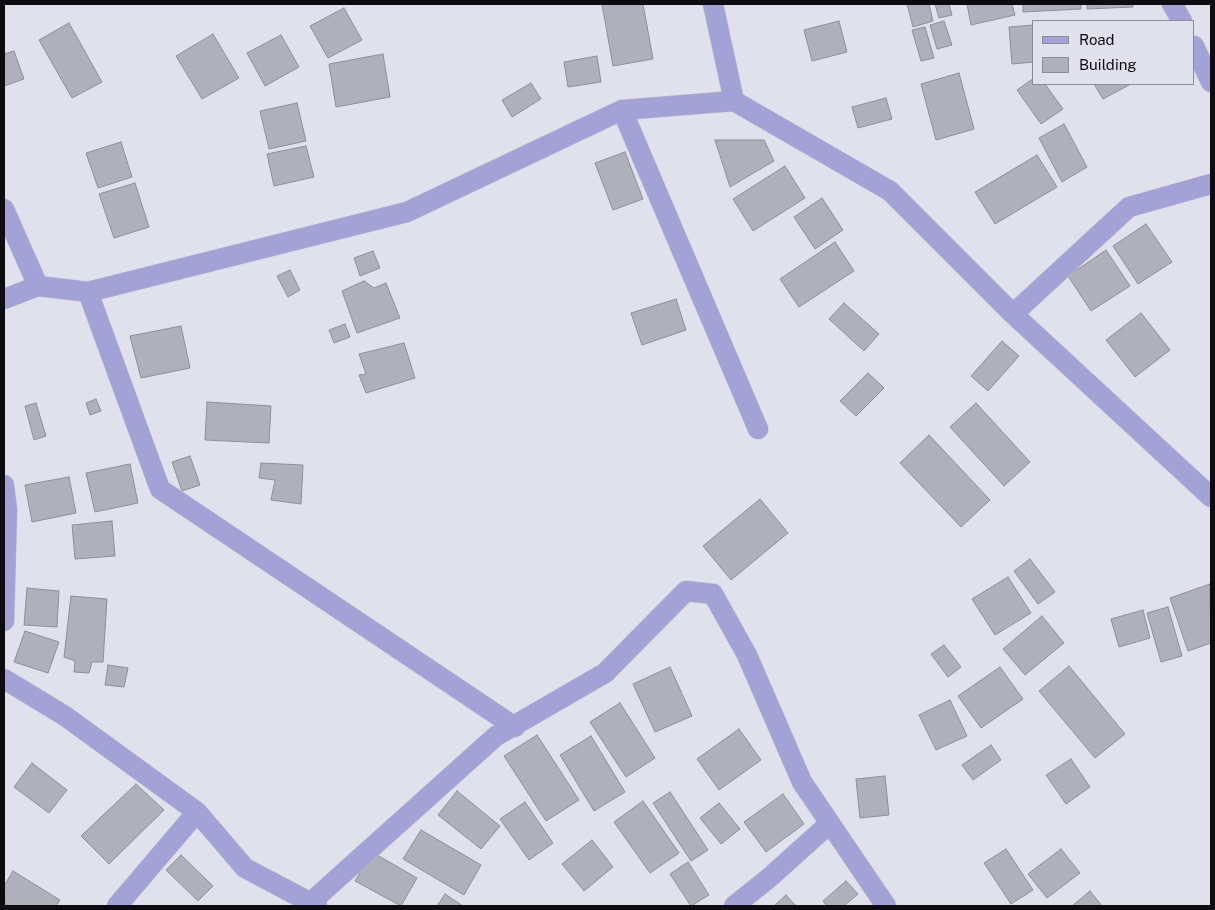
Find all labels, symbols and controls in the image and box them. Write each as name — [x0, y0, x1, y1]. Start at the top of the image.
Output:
legend — [1032, 20, 1195, 85]
text: Road — [1079, 31, 1115, 48]
text: Building — [1079, 56, 1137, 73]

